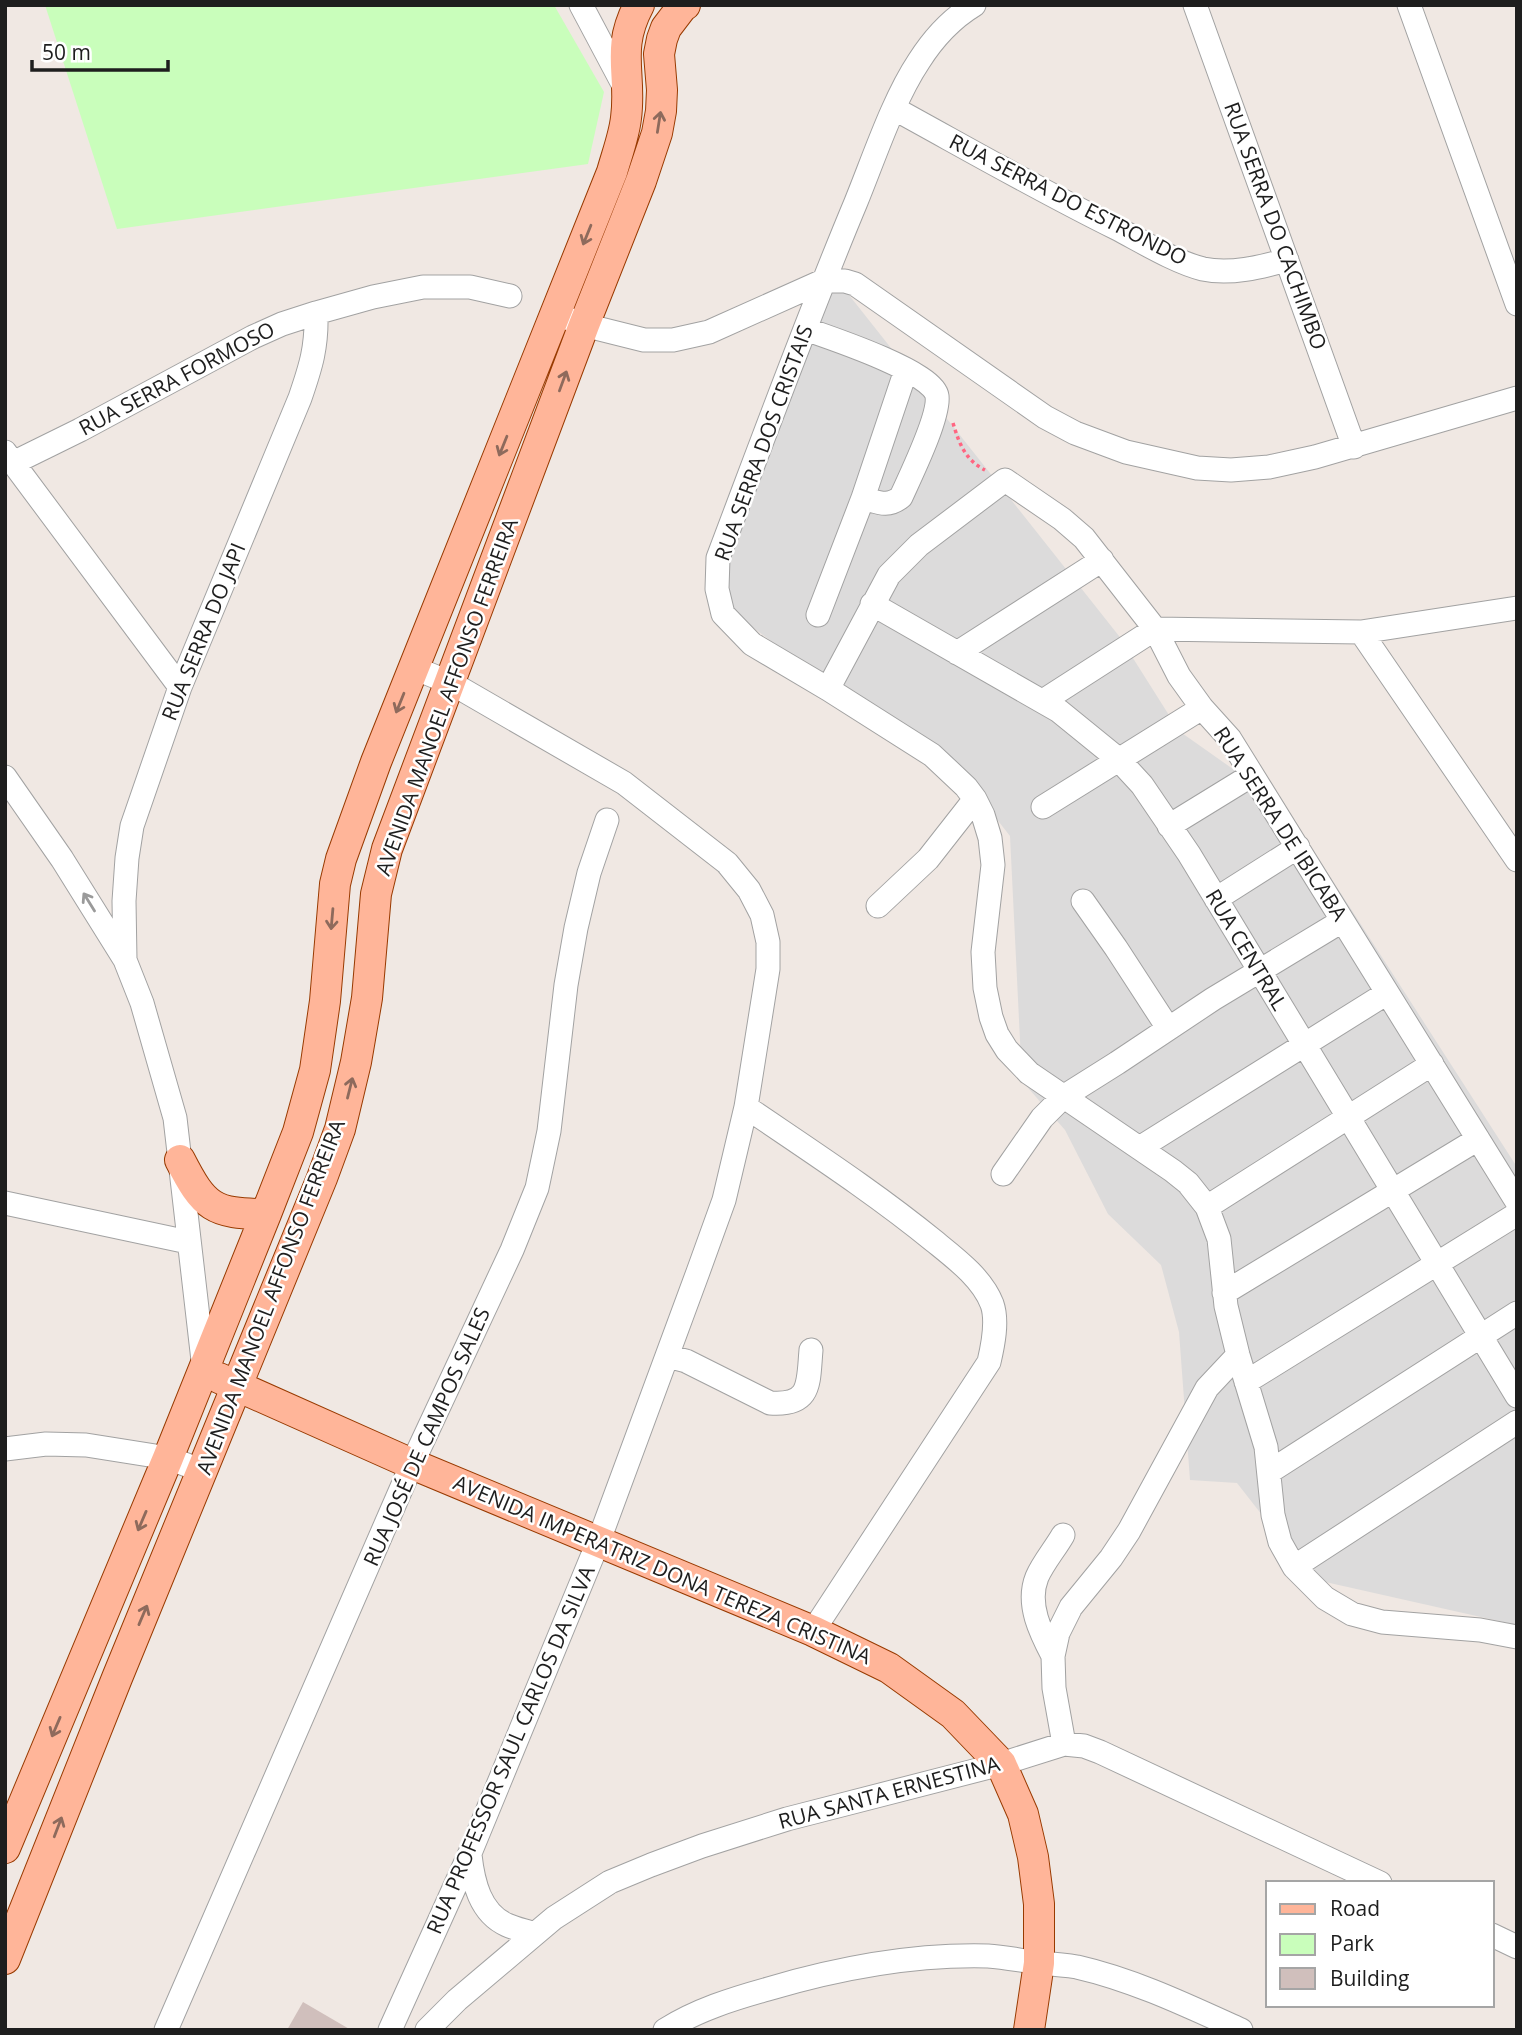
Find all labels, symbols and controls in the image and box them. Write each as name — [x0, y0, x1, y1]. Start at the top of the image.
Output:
scale bar — [32, 28, 168, 72]
text: 50 m — [42, 38, 91, 66]
street label: RUA SERRA DO CACHIMBO — [1218, 98, 1334, 353]
one-way arrow — [653, 111, 666, 134]
street label: RUA SERRA DO ESTRONDO — [945, 127, 1192, 271]
one-way arrow — [579, 224, 592, 245]
street label: RUA SERRA FORMOSO — [74, 315, 279, 442]
street label: RUA SERRA DOS CRISTAIS — [707, 321, 819, 565]
one-way arrow — [558, 371, 570, 393]
one-way arrow — [495, 435, 508, 457]
street label: AVENIDA MANOEL AFFONSO FERREIRA — [368, 514, 524, 879]
street label: RUA SERRA DO JAPI — [155, 539, 252, 725]
one-way arrow — [393, 692, 406, 714]
street label: RUA SERRA DE IBICABA — [1208, 721, 1354, 926]
street label: RUA CENTRAL — [1200, 884, 1294, 1015]
one-way arrow — [81, 892, 95, 912]
one-way arrow — [325, 907, 338, 930]
one-way arrow — [344, 1077, 357, 1100]
street label: AVENIDA MANOEL AFFONSO FERREIRA — [189, 1114, 351, 1478]
street label: RUA JOSÉ DE CAMPOS SALES — [356, 1303, 496, 1570]
street label: AVENIDA IMPERATRIZ DONA TEREZA CRISTINA — [449, 1468, 876, 1670]
one-way arrow — [135, 1510, 148, 1531]
street label: RUA PROFESSOR SAUL CARLOS DA SILVA — [420, 1560, 601, 1938]
one-way arrow — [137, 1605, 150, 1626]
one-way arrow — [48, 1716, 61, 1737]
street label: RUA SANTA ERNESTINA — [775, 1749, 1003, 1835]
one-way arrow — [53, 1817, 66, 1839]
legend — [1266, 1881, 1494, 2007]
text: Road — [1330, 1894, 1380, 1922]
text: Park — [1330, 1929, 1374, 1957]
text: Building — [1330, 1964, 1409, 1992]

